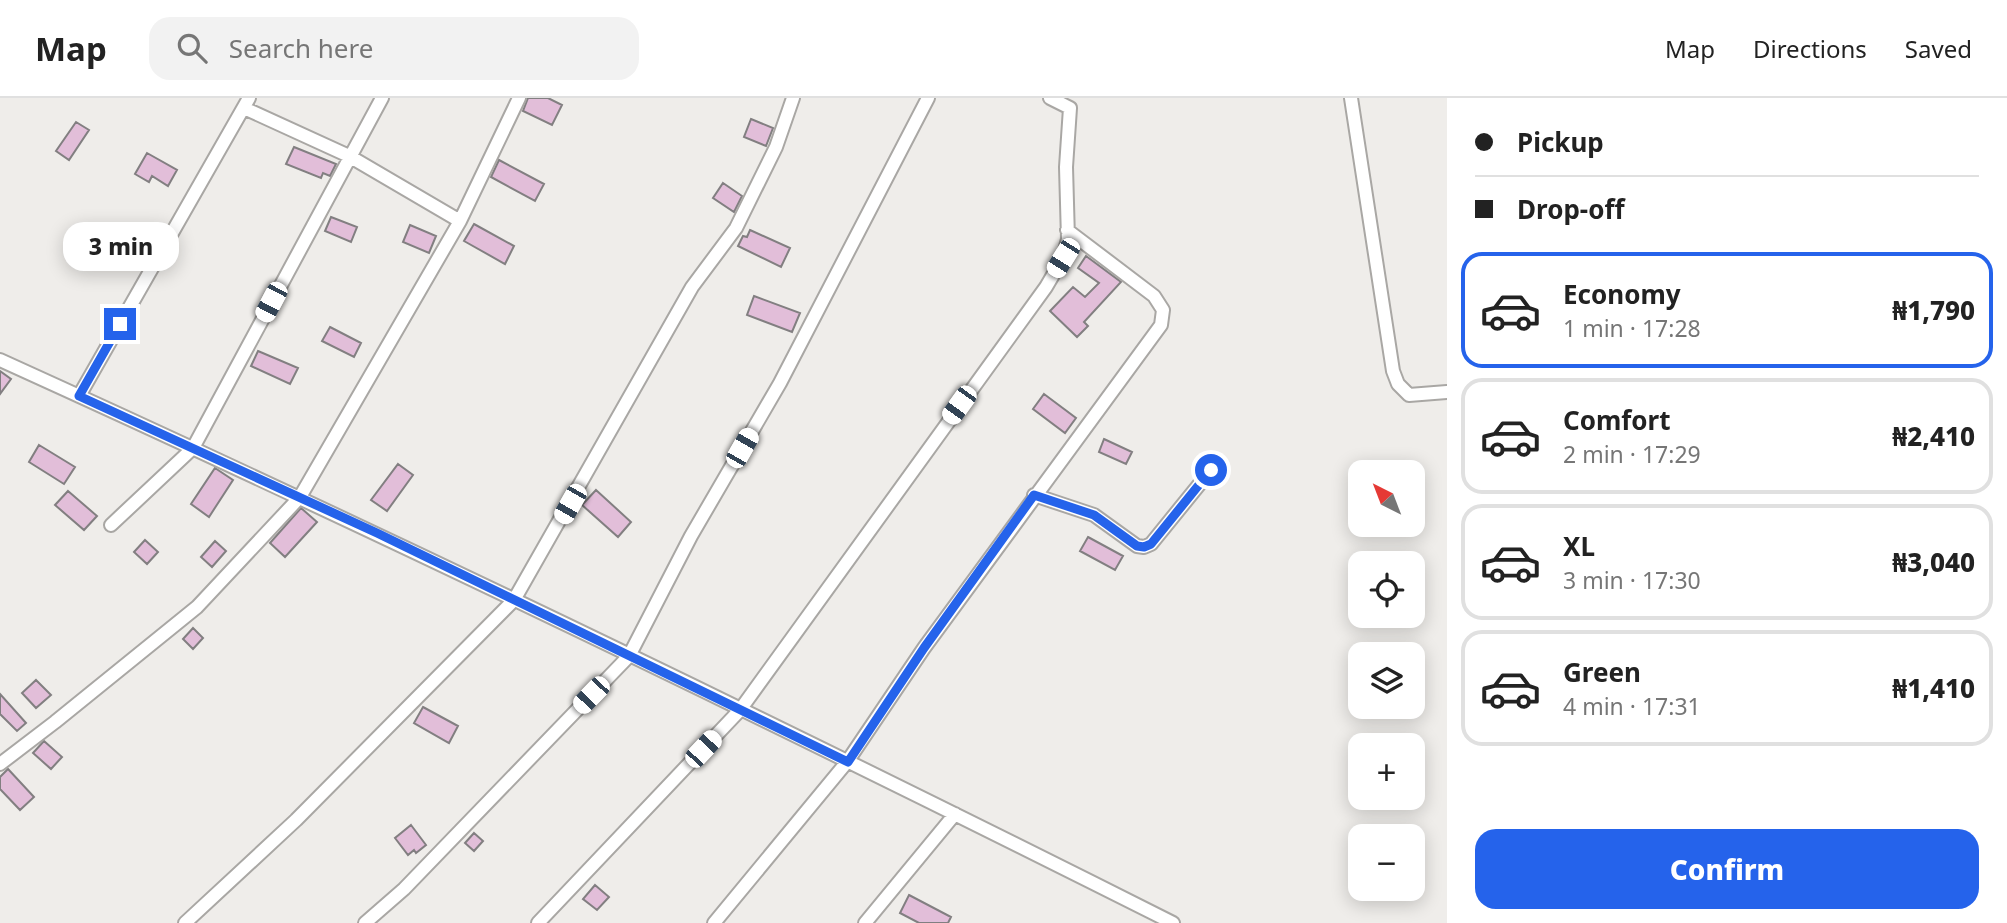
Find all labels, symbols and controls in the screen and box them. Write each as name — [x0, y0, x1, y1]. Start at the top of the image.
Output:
search box — [149, 17, 639, 80]
text: Map — [35, 26, 107, 71]
icon: search — [173, 29, 211, 67]
text: Search here — [229, 30, 373, 66]
text: Map — [1665, 32, 1715, 65]
text: Directions — [1753, 32, 1867, 65]
text: Saved — [1905, 32, 1972, 65]
text: Pickup — [1517, 124, 1604, 160]
text: Drop-off — [1517, 191, 1624, 227]
callout: 3 min — [62, 222, 178, 272]
text: 3 min — [89, 230, 153, 262]
car — [1043, 235, 1084, 281]
text: Economy — [1563, 276, 1681, 312]
car — [252, 279, 291, 325]
icon: car — [1479, 279, 1542, 342]
text: ₦1,790 — [1892, 292, 1975, 328]
route end — [104, 308, 136, 340]
text: 1 min · 17:28 — [1563, 312, 1701, 344]
car — [939, 382, 980, 428]
text: Comfort — [1563, 402, 1671, 438]
icon: car — [1479, 405, 1542, 468]
text: ₦2,410 — [1892, 418, 1975, 454]
car — [723, 425, 762, 471]
text: 2 min · 17:29 — [1563, 438, 1701, 470]
route start — [1195, 454, 1227, 486]
north arrow — [1348, 460, 1424, 537]
map controls — [1348, 460, 1425, 901]
car — [551, 481, 590, 527]
text: XL — [1563, 528, 1595, 564]
icon: car — [1479, 531, 1542, 594]
text: ₦3,040 — [1892, 544, 1975, 580]
button: locate — [1348, 551, 1425, 628]
text: 3 min · 17:30 — [1563, 564, 1701, 596]
button: layers — [1348, 642, 1425, 719]
text: Green — [1563, 654, 1641, 690]
icon: car — [1479, 657, 1542, 720]
text: ₦1,410 — [1892, 670, 1975, 706]
car — [569, 673, 614, 717]
text: 4 min · 17:31 — [1563, 690, 1701, 722]
car — [681, 726, 726, 772]
button: + — [1348, 733, 1425, 810]
button: − — [1348, 824, 1425, 901]
button: Confirm — [1475, 829, 1979, 909]

